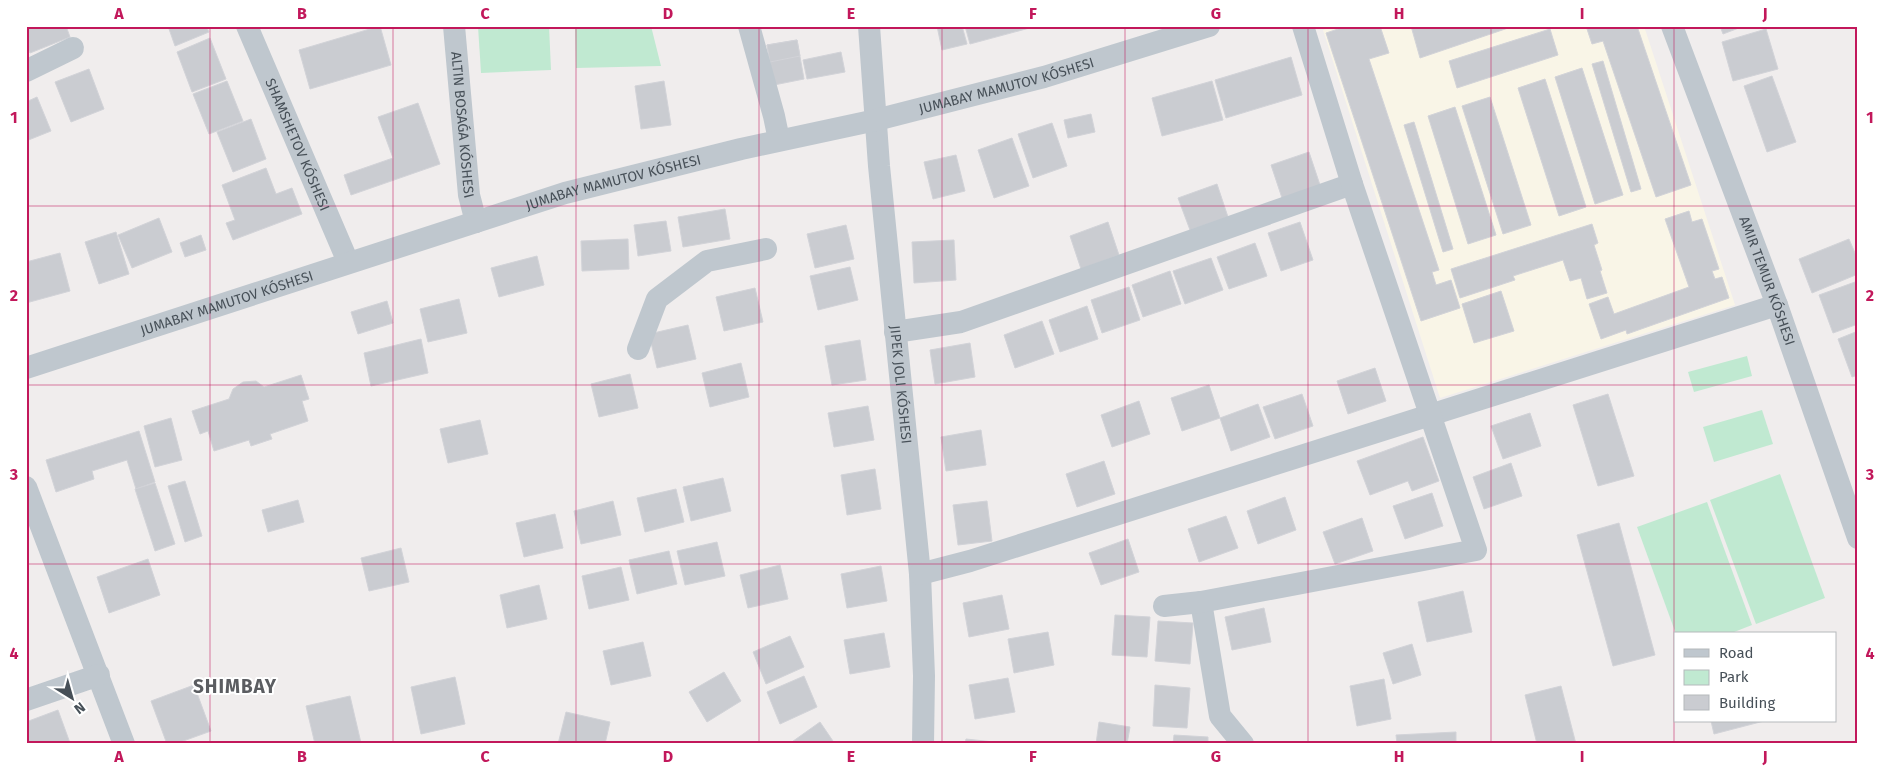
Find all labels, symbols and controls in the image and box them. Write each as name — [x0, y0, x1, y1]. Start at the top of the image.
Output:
text: A — [113, 4, 124, 23]
text: B — [297, 4, 307, 23]
text: C — [480, 4, 490, 23]
text: D — [663, 4, 673, 23]
text: E — [847, 4, 855, 23]
text: F — [1029, 4, 1037, 23]
text: G — [1211, 4, 1221, 23]
text: H — [1394, 4, 1404, 23]
text: I — [1580, 4, 1584, 23]
text: J — [1761, 4, 1768, 23]
street label: ALTIN BOSAǴA KÓSHESI — [447, 51, 477, 200]
street label: JUMABAY MAMUTOV KÓSHESI — [917, 54, 1096, 118]
street label: SHAMSHETOV KÓSHESI — [261, 76, 333, 214]
text: 1 — [10, 108, 18, 127]
text: 1 — [1866, 108, 1874, 127]
street label: JUMABAY MAMUTOV KÓSHESI — [523, 151, 703, 214]
street label: AMIR TEMUR KÓSHESI — [1735, 214, 1798, 348]
street label: JUMABAY MAMUTOV KÓSHESI — [138, 267, 315, 339]
text: 2 — [10, 286, 18, 305]
text: 2 — [1866, 286, 1874, 305]
street label: JIPEK JOLI KÓSHESI — [886, 325, 915, 445]
text: 3 — [9, 465, 18, 484]
text: 3 — [1865, 465, 1874, 484]
legend — [1674, 632, 1836, 722]
text: 4 — [9, 644, 19, 663]
text: Road — [1719, 644, 1754, 662]
text: 4 — [1865, 644, 1875, 663]
text: Park — [1719, 668, 1749, 686]
north arrow — [48, 672, 98, 722]
district label: SHIMBAY — [193, 675, 277, 698]
text: Building — [1719, 694, 1775, 712]
text: N — [71, 698, 88, 718]
text: A — [113, 747, 124, 766]
text: B — [297, 747, 307, 766]
text: C — [480, 747, 490, 766]
text: D — [663, 747, 673, 766]
text: E — [847, 747, 855, 766]
text: F — [1029, 747, 1037, 766]
text: G — [1211, 747, 1221, 766]
text: H — [1394, 747, 1404, 766]
text: I — [1580, 747, 1584, 766]
text: J — [1761, 747, 1768, 766]

